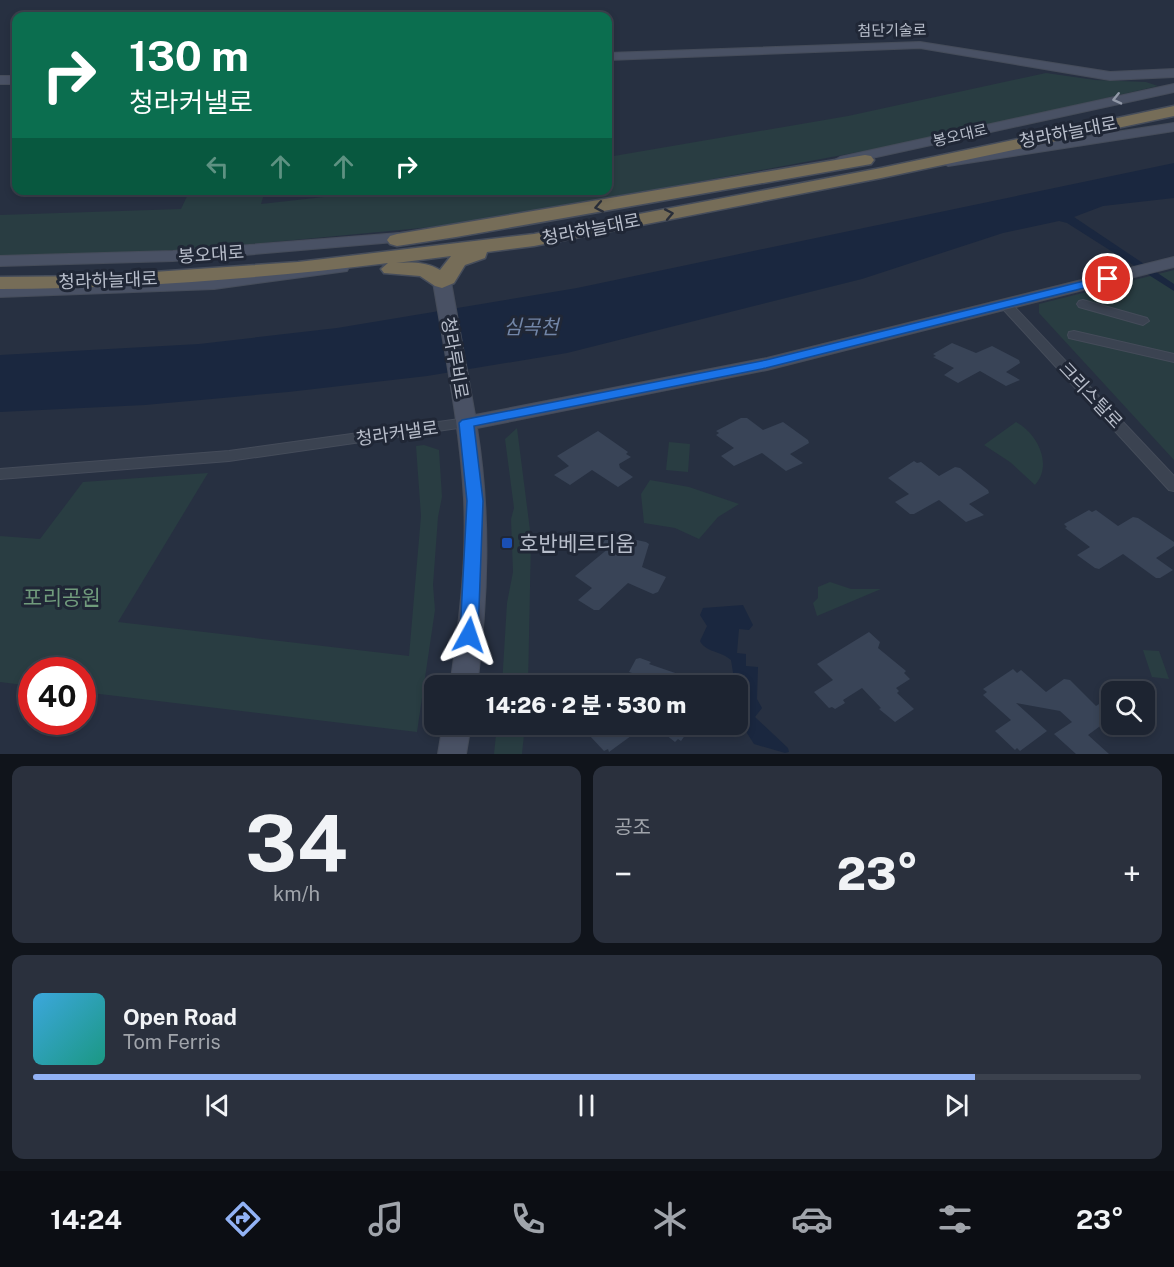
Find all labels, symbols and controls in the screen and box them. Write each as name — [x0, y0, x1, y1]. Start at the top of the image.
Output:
street label: 첨단기술로 — [857, 21, 927, 39]
text: 130 m — [129, 31, 249, 80]
icon: right — [30, 36, 108, 114]
text: 청라커낼로 — [129, 86, 253, 118]
one-way arrow — [1112, 91, 1122, 104]
street label: 청라하늘대로 — [1017, 112, 1119, 152]
street label: 봉오대로 — [931, 121, 989, 149]
icon: left — [201, 150, 234, 183]
icon: ahead — [264, 150, 297, 183]
icon: ahead — [327, 150, 360, 183]
icon: right — [390, 150, 423, 183]
one-way arrow — [595, 200, 605, 213]
one-way arrow — [664, 208, 674, 221]
street label: 청라하늘대로 — [540, 209, 642, 249]
street label: 봉오대로 — [177, 241, 245, 267]
pin — [1082, 253, 1133, 304]
icon: arrive — [1091, 262, 1124, 295]
street label: 청라하늘대로 — [58, 268, 158, 292]
street label: 청라루비로 — [437, 315, 473, 401]
water label: 심곡천 — [503, 315, 561, 339]
street label: 크리스탈로 — [1055, 358, 1127, 432]
street label: 청라커낼로 — [355, 417, 439, 449]
place label: 호반베르디움 — [519, 531, 635, 556]
marker: 호반베르디움 — [500, 536, 514, 550]
park label: 포리공원 — [23, 585, 101, 610]
position arrow — [437, 603, 501, 667]
speed limit sign: 40 — [18, 657, 96, 735]
map controls — [1101, 681, 1155, 735]
button: search — [1101, 681, 1155, 735]
text: 14:26 · 2 분 · 530 m — [486, 692, 686, 718]
text: 34 — [245, 797, 348, 889]
text: 공조 — [614, 815, 651, 839]
text: 23° — [837, 847, 918, 900]
text: − — [614, 855, 632, 893]
text: + — [1123, 855, 1141, 893]
text: km/h — [273, 882, 320, 906]
text: Open Road — [123, 1004, 237, 1030]
text: Tom Ferris — [123, 1030, 221, 1054]
icon: previous — [201, 1089, 234, 1122]
icon: pause — [570, 1089, 603, 1122]
icon: next — [940, 1089, 973, 1122]
icon: directions — [222, 1198, 264, 1240]
icon: music — [365, 1198, 407, 1240]
icon: phone — [507, 1198, 549, 1240]
icon: climate — [649, 1198, 691, 1240]
icon: car — [791, 1198, 833, 1240]
icon: filters — [934, 1198, 976, 1240]
text: 14:24 — [50, 1203, 122, 1235]
text: 23° — [1076, 1203, 1124, 1235]

